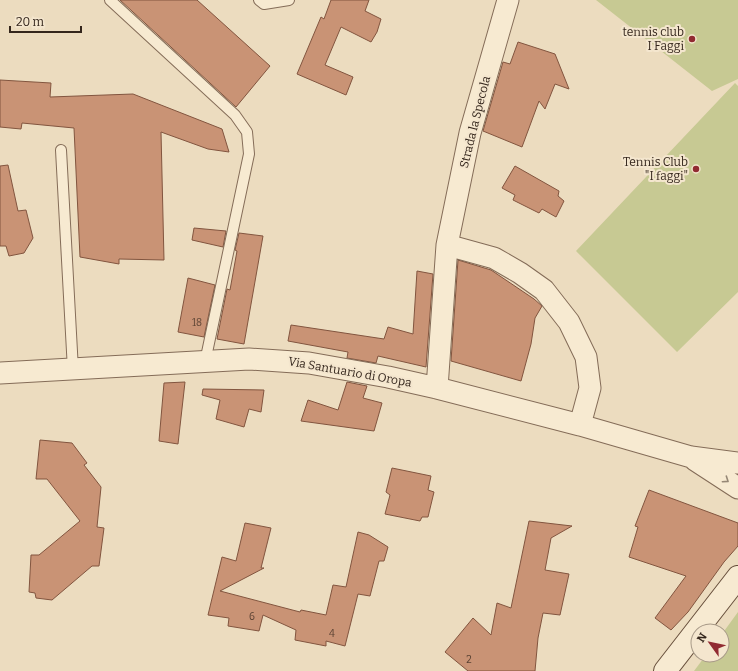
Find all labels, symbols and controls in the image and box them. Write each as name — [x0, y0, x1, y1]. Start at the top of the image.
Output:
scale bar — [10, 8, 81, 34]
text: 20 m — [16, 15, 45, 29]
place label: tennis club I Faggi — [623, 25, 684, 53]
marker: tennis club I Faggi — [687, 34, 697, 44]
street label: Strada la Specola — [457, 74, 493, 169]
place label: Tennis Club "I faggi" — [623, 155, 688, 183]
marker: Tennis Club "I faggi" — [691, 164, 701, 174]
house number: 18 — [192, 317, 202, 329]
street label: Via Santuario di Oropa — [287, 354, 413, 390]
one-way arrow — [722, 475, 729, 483]
house number: 6 — [249, 611, 255, 623]
north arrow — [690, 623, 730, 663]
house number: 4 — [329, 628, 335, 640]
text: N — [694, 630, 710, 645]
house number: 2 — [466, 654, 472, 666]

